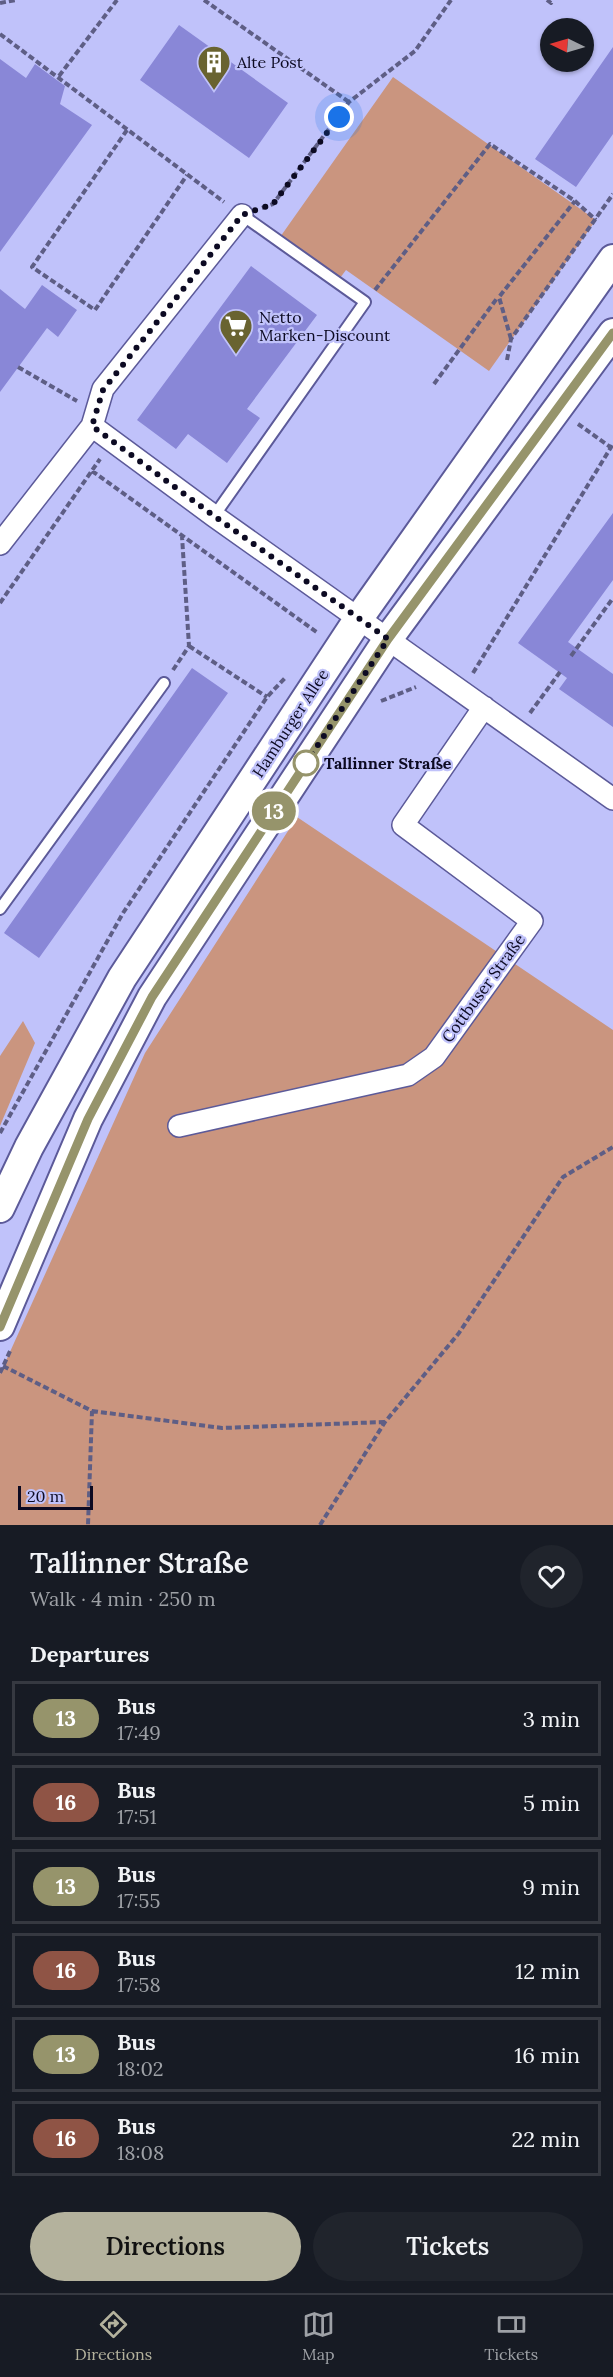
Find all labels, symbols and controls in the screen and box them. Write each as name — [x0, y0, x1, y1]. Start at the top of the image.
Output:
north arrow — [540, 18, 594, 72]
map controls — [540, 18, 594, 72]
building icon: Alte Post — [196, 44, 232, 91]
place label: Alte Post — [236, 52, 304, 72]
your location — [324, 102, 354, 132]
place label: Netto Marken-Discount — [259, 307, 391, 345]
supermarket icon: Netto Marken-Discount — [218, 308, 254, 355]
street label: Hamburger Allee — [248, 665, 333, 781]
marker: Tallinner Straße — [293, 750, 319, 776]
place label: Tallinner Straße — [324, 753, 452, 773]
line badge: 13 — [247, 792, 301, 830]
text: 13 — [264, 798, 284, 825]
street label: Cottbuser Straße — [437, 930, 529, 1046]
scale bar — [18, 1483, 93, 1510]
text: 20 m — [27, 1486, 64, 1506]
text: Tallinner Straße — [30, 1545, 249, 1581]
button: heart — [520, 1545, 583, 1608]
text: Walk · 4 min · 250 m — [30, 1586, 216, 1611]
text: Departures — [30, 1640, 149, 1668]
text: Bus — [117, 1692, 156, 1720]
text: 13 — [56, 1705, 76, 1732]
text: 3 min — [523, 1705, 580, 1733]
text: 17:49 — [117, 1720, 161, 1745]
text: Bus — [117, 1776, 156, 1804]
text: 16 — [56, 1789, 76, 1816]
text: 5 min — [523, 1789, 580, 1817]
text: 17:51 — [117, 1804, 157, 1829]
text: Bus — [117, 1860, 156, 1888]
text: 13 — [56, 1873, 76, 1900]
text: 9 min — [522, 1873, 580, 1901]
text: 17:55 — [117, 1888, 160, 1913]
text: Bus — [117, 1944, 156, 1972]
text: 16 — [56, 1957, 76, 1984]
text: 12 min — [515, 1957, 580, 1985]
text: 17:58 — [117, 1972, 161, 1997]
text: Bus — [117, 2028, 156, 2056]
text: 13 — [56, 2041, 76, 2068]
text: 16 min — [514, 2041, 580, 2069]
text: 18:02 — [117, 2056, 164, 2081]
text: Bus — [117, 2112, 156, 2140]
text: 16 — [56, 2125, 76, 2152]
text: 22 min — [511, 2125, 580, 2153]
text: 18:08 — [117, 2140, 164, 2165]
button: Directions — [30, 2212, 301, 2281]
button: Tickets — [313, 2212, 583, 2281]
tab: Directions — [75, 2308, 152, 2364]
tab: Map — [302, 2308, 335, 2364]
tab: Tickets — [484, 2308, 538, 2364]

